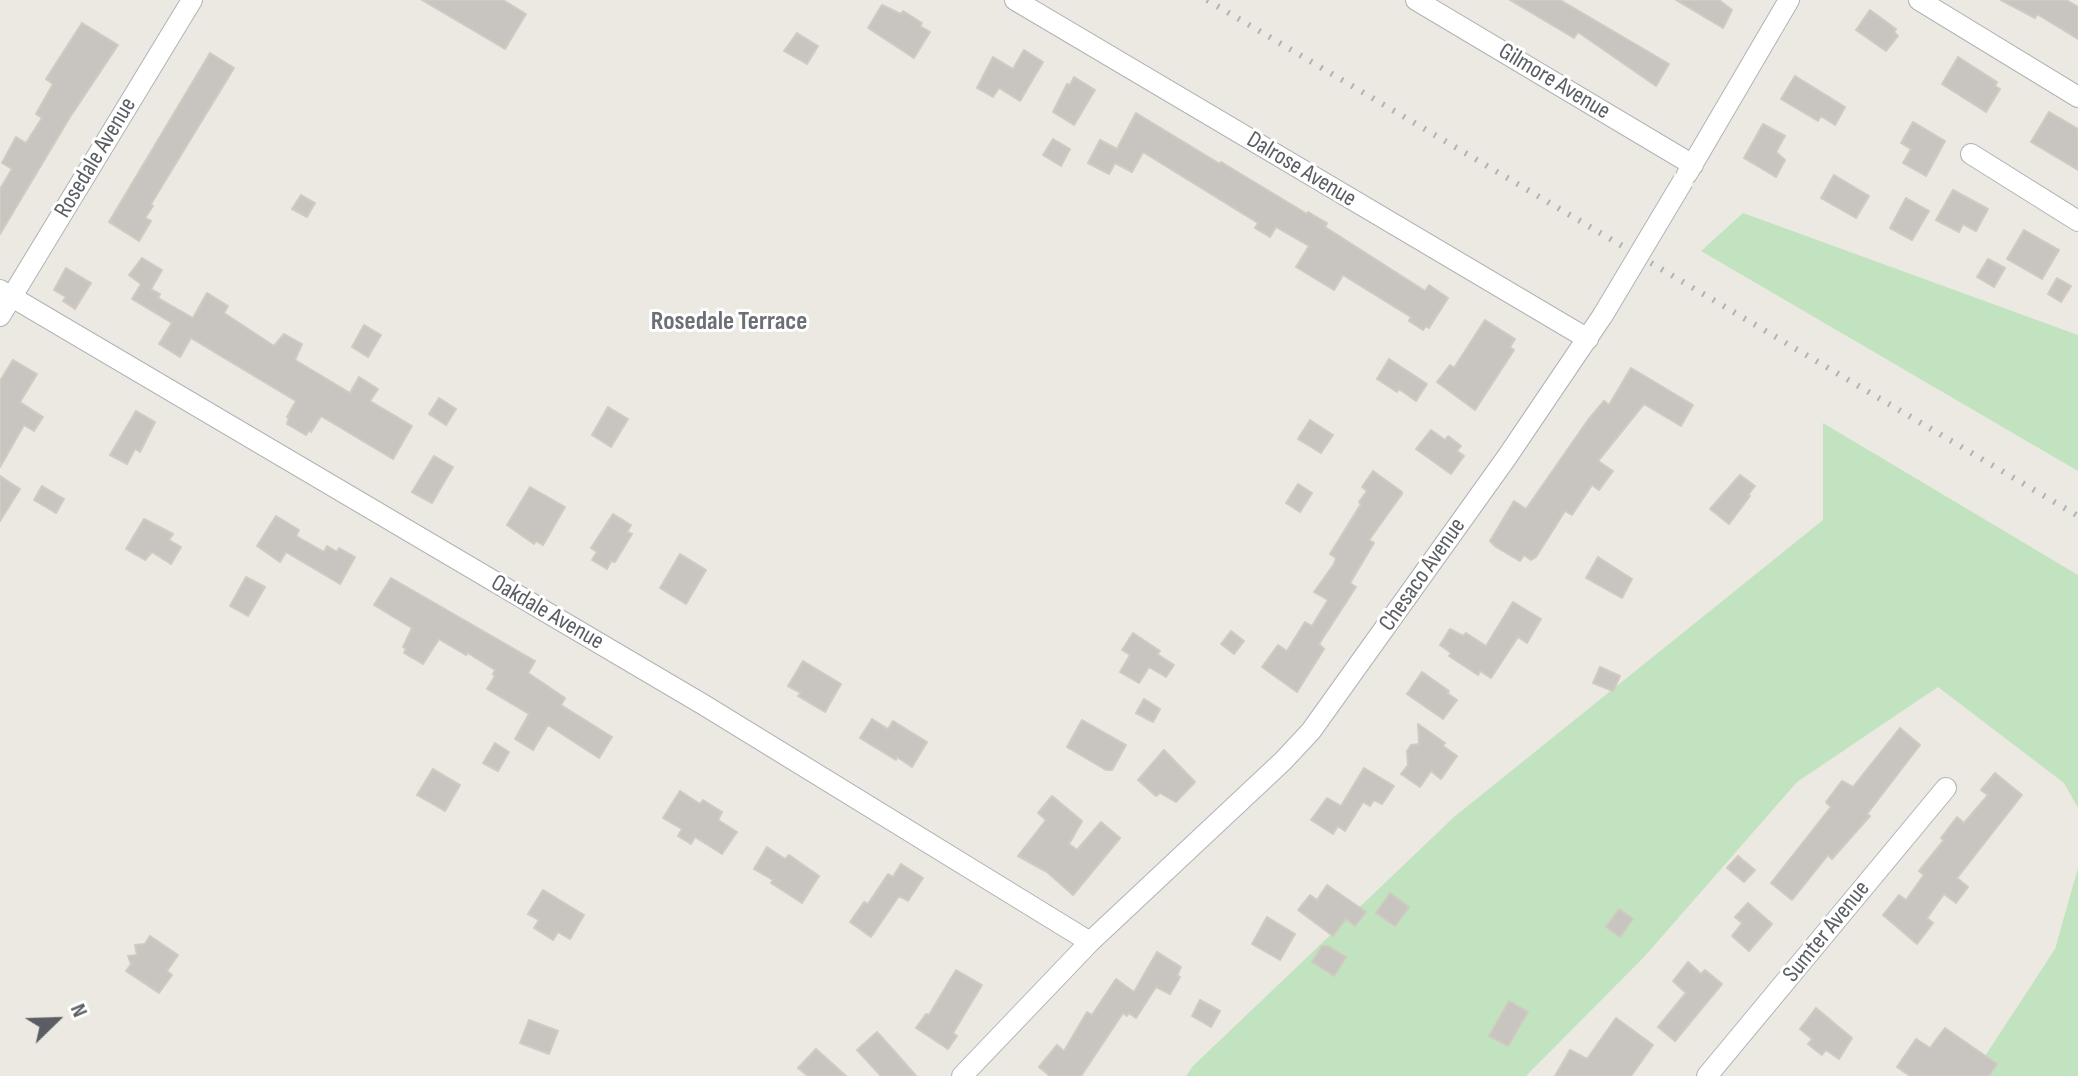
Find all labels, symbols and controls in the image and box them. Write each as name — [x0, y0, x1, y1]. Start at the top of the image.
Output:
street label: Gilmore Avenue — [1493, 37, 1615, 127]
street label: Rosedale Avenue — [49, 93, 143, 223]
street label: Dalrose Avenue — [1241, 126, 1361, 214]
district label: Rosedale Terrace — [651, 306, 807, 338]
street label: Chesaco Avenue — [1374, 513, 1472, 637]
street label: Oakdale Avenue — [485, 569, 609, 657]
street label: Sumter Avenue — [1777, 876, 1877, 988]
north arrow — [16, 980, 96, 1060]
text: N — [64, 1000, 93, 1021]

